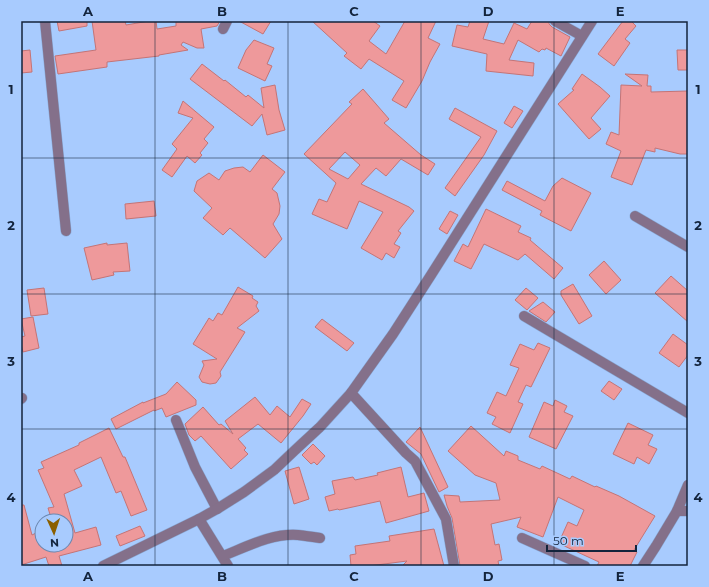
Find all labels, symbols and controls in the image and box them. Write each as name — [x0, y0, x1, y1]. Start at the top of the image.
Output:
text: A — [82, 3, 94, 19]
text: B — [217, 3, 227, 19]
text: C — [349, 3, 359, 19]
text: D — [483, 3, 494, 19]
text: E — [616, 3, 625, 19]
text: 1 — [8, 81, 14, 97]
text: 1 — [695, 81, 701, 97]
text: 2 — [7, 217, 15, 233]
text: 2 — [694, 217, 702, 233]
text: 3 — [6, 353, 15, 369]
text: 3 — [693, 353, 702, 369]
text: 4 — [7, 489, 16, 505]
text: 4 — [694, 489, 703, 505]
north arrow — [34, 513, 74, 553]
scale bar — [547, 527, 636, 553]
text: 50 m — [553, 533, 584, 548]
text: N — [50, 536, 59, 550]
text: A — [82, 568, 94, 584]
text: B — [217, 568, 227, 584]
text: C — [349, 568, 359, 584]
text: D — [483, 568, 494, 584]
text: E — [616, 568, 625, 584]

